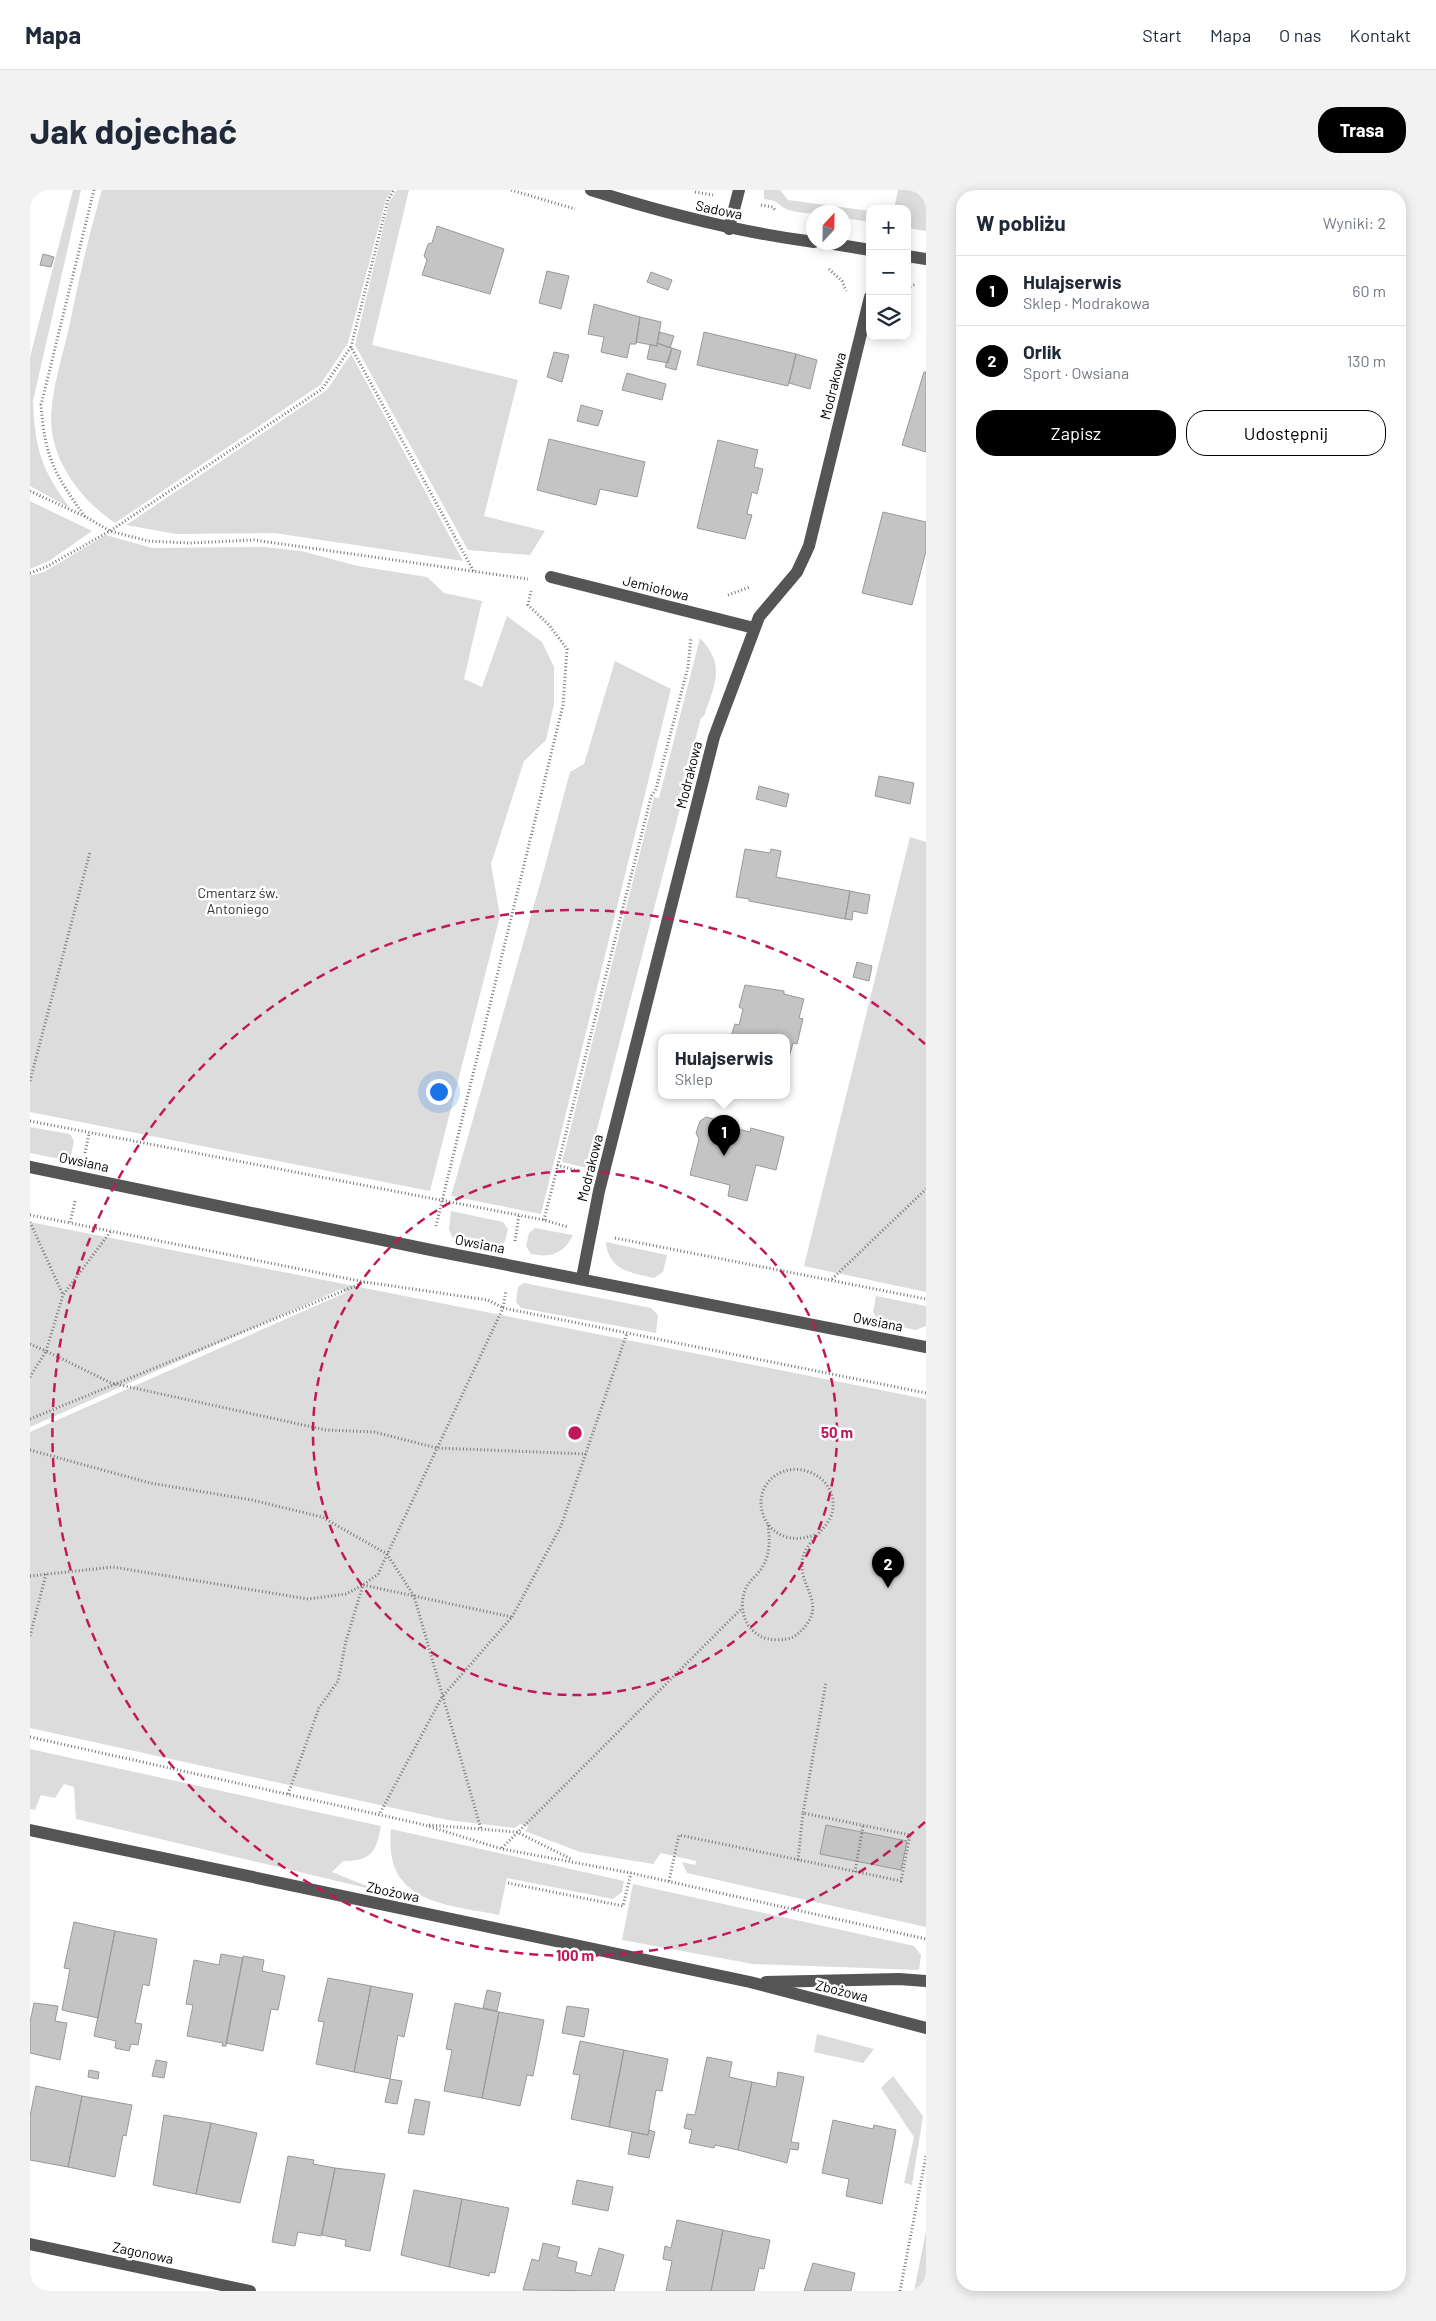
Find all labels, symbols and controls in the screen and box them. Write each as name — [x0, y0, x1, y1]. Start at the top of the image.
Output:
text: Mapa — [25, 20, 81, 49]
text: Start — [1142, 24, 1182, 46]
text: Mapa — [1210, 24, 1251, 46]
text: O nas — [1279, 24, 1321, 46]
text: Kontakt — [1349, 24, 1411, 46]
button: Trasa — [1318, 107, 1406, 153]
text: Jak dojechać — [30, 109, 237, 151]
street label: Sadowa — [694, 196, 744, 223]
north arrow — [806, 205, 851, 250]
map controls — [866, 205, 911, 340]
button: + — [866, 205, 911, 250]
text: W pobliżu — [976, 210, 1066, 235]
text: Wyniki: 2 — [1323, 213, 1386, 232]
button: − — [866, 250, 911, 295]
text: Hulajserwis — [1023, 270, 1121, 293]
text: 1 — [989, 281, 995, 300]
text: 60 m — [1352, 281, 1386, 300]
text: Sklep · Modrakowa — [1023, 293, 1150, 312]
button: layers — [866, 295, 911, 340]
text: Orlik — [1023, 340, 1062, 363]
street label: Modrakowa — [816, 350, 849, 421]
text: 2 — [988, 351, 996, 370]
text: 130 m — [1347, 351, 1386, 370]
text: Sport · Owsiana — [1023, 363, 1129, 382]
button: Zapisz — [976, 410, 1176, 456]
button: Udostępnij — [1186, 410, 1386, 456]
street label: Jemiołowa — [621, 571, 691, 604]
street label: Modrakowa — [672, 739, 705, 810]
park label: Cmentarz św. Antoniego — [197, 884, 279, 917]
popup — [658, 1034, 790, 1099]
text: Hulajserwis — [675, 1046, 773, 1069]
text: Sklep — [675, 1069, 713, 1088]
your location — [426, 1079, 452, 1105]
pin: 1 — [708, 1115, 740, 1156]
street label: Modrakowa — [573, 1132, 606, 1203]
street label: Owsiana — [58, 1148, 111, 1175]
street label: Owsiana — [454, 1230, 507, 1257]
street label: Owsiana — [852, 1308, 905, 1335]
text: 50 m — [821, 1423, 853, 1441]
centre of rings — [566, 1424, 584, 1442]
pin: 2 — [872, 1547, 904, 1588]
street label: Zbożowa — [365, 1878, 421, 1905]
text: 100 m — [556, 1946, 594, 1964]
street label: Zbożowa — [814, 1976, 870, 2005]
street label: Zagonowa — [111, 2238, 175, 2267]

